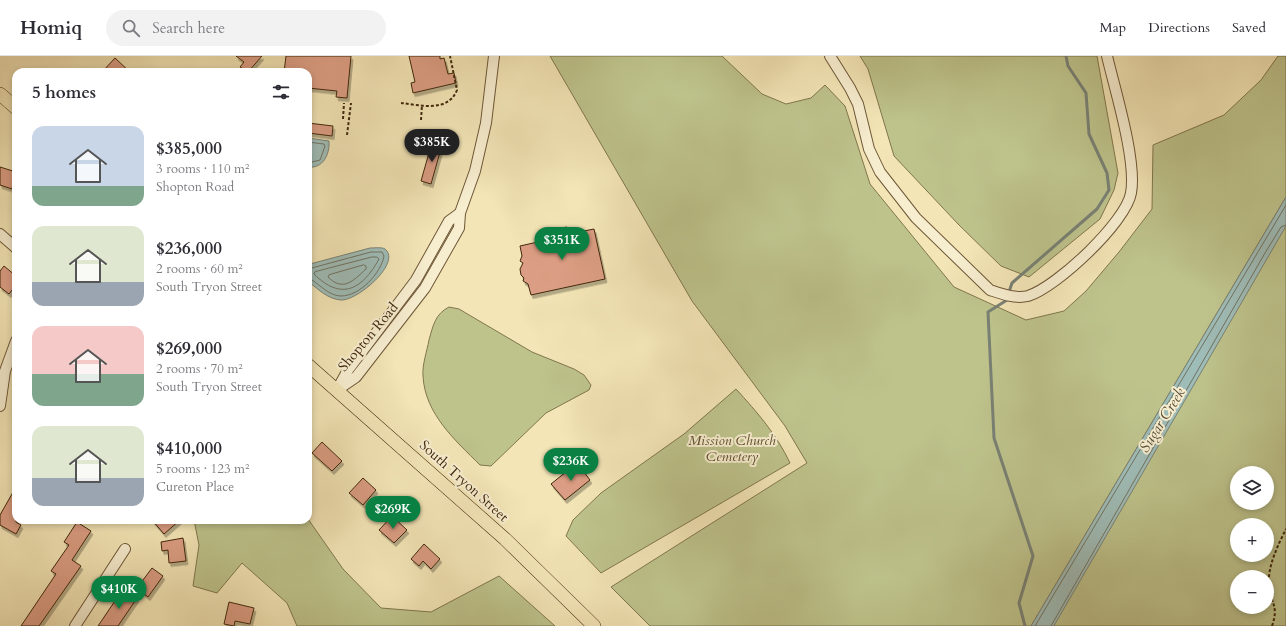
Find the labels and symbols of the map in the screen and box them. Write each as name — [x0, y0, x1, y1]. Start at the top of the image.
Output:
pin: $385K — [404, 129, 460, 163]
pin: $351K — [534, 227, 590, 261]
street label: Shopton Road — [334, 298, 403, 375]
water label: Sugar Creek — [1134, 383, 1190, 456]
park label: Mission Church Cemetery — [688, 431, 776, 466]
street label: South Tryon Street — [415, 436, 513, 527]
pin: $236K — [543, 448, 599, 482]
pin: $269K — [365, 496, 421, 530]
pin: $410K — [91, 576, 147, 610]

